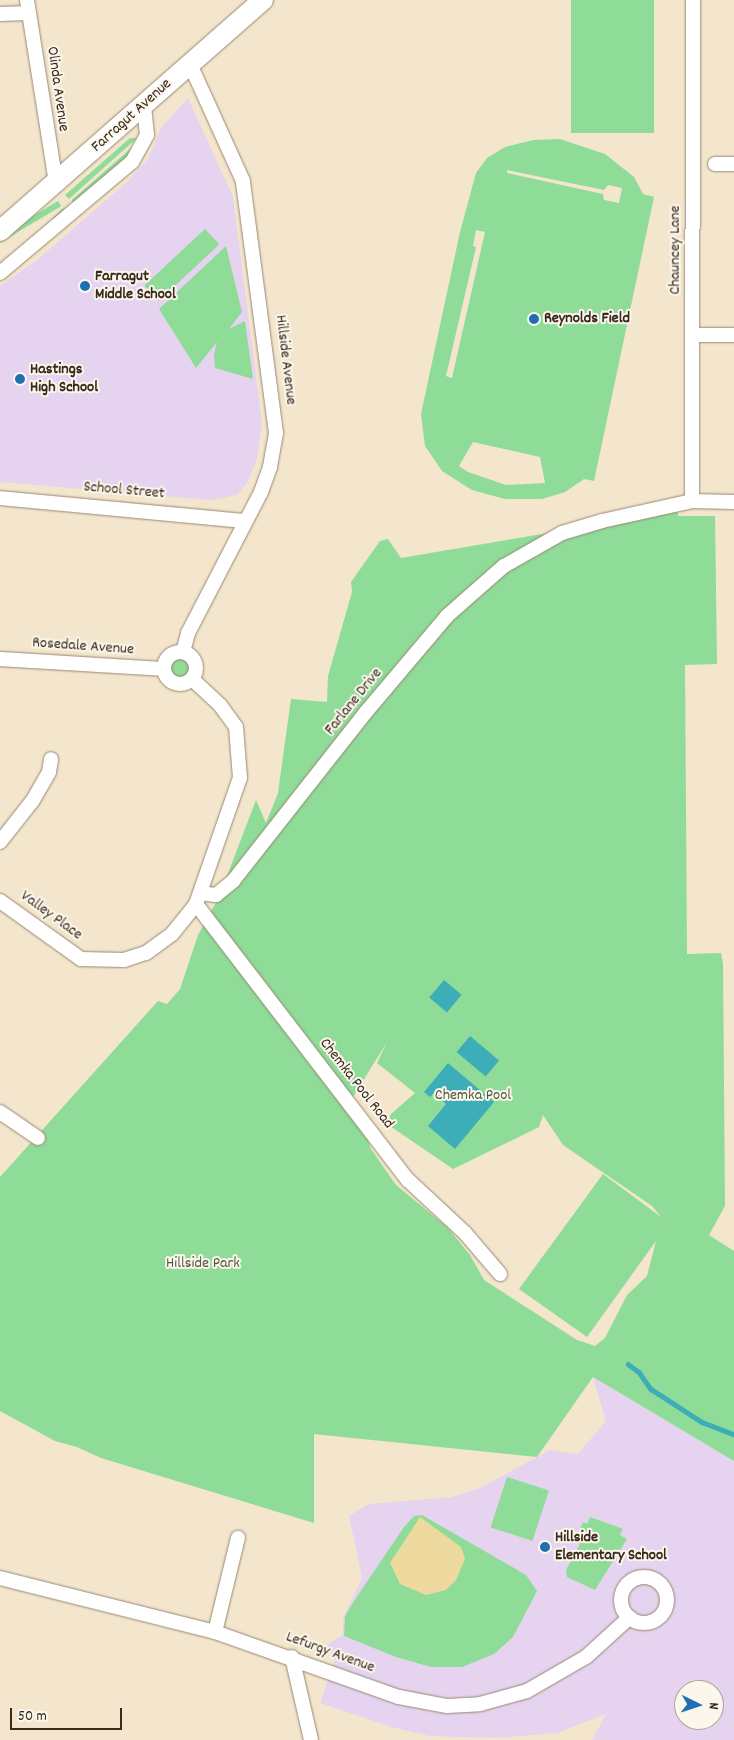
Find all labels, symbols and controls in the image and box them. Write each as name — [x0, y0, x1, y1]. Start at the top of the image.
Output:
street label: Olinda Avenue — [42, 45, 72, 133]
street label: Farragut Avenue — [88, 75, 176, 157]
street label: Chauncey Lane — [666, 205, 686, 295]
place label: Farragut Middle School — [95, 267, 176, 305]
marker: Farragut Middle School — [79, 280, 91, 292]
place label: Reynolds Field — [544, 309, 630, 329]
marker: Reynolds Field — [528, 313, 540, 325]
street label: Hillside Avenue — [270, 314, 300, 406]
place label: Hastings High School — [30, 360, 98, 398]
marker: Hastings High School — [14, 373, 26, 385]
street label: School Street — [83, 478, 165, 504]
street label: Rosedale Avenue — [31, 634, 135, 660]
street label: Farlane Drive — [321, 665, 387, 739]
street label: Valley Place — [16, 887, 86, 945]
street label: Chemka Pool Road — [315, 1035, 397, 1133]
park label: Chemka Pool — [435, 1086, 511, 1106]
park label: Hillside Park — [166, 1254, 240, 1274]
place label: Hillside Elementary School — [555, 1528, 667, 1566]
marker: Hillside Elementary School — [539, 1541, 551, 1553]
street label: Lefurgy Avenue — [283, 1628, 377, 1678]
north arrow — [674, 1680, 724, 1730]
scale bar — [12, 1698, 125, 1730]
text: N — [703, 1702, 723, 1710]
text: 50 m — [18, 1706, 47, 1728]

